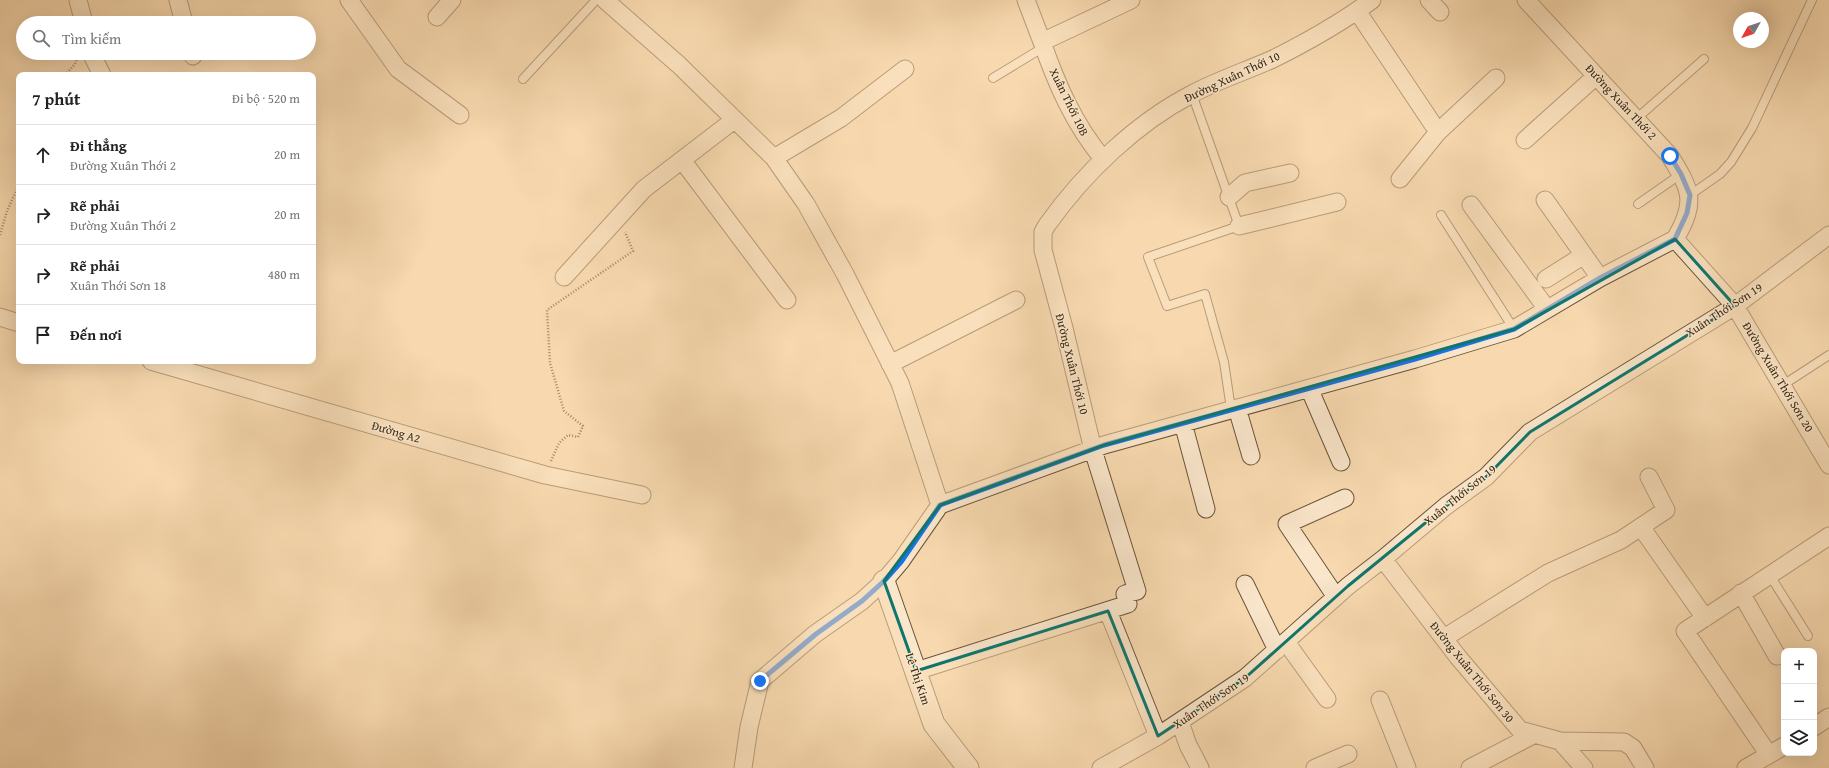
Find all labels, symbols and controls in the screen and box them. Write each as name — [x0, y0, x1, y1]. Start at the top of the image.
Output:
north arrow — [1733, 12, 1769, 48]
search box — [16, 16, 316, 60]
icon: search — [30, 27, 52, 49]
text: Tìm kiếm — [62, 28, 121, 49]
street label: Đường Xuân Thới 10 — [1181, 47, 1283, 106]
street label: Đường Xuân Thới 2 — [1582, 60, 1661, 143]
street label: Xuân Thới 10B — [1046, 65, 1093, 139]
text: 7 phút — [32, 86, 80, 111]
text: Đi bộ · 520 m — [232, 89, 300, 108]
text: Đi thẳng — [70, 135, 127, 156]
icon: ahead — [32, 144, 54, 166]
text: 20 m — [274, 145, 300, 164]
route start — [1661, 147, 1679, 165]
text: Đường Xuân Thới 2 — [70, 156, 176, 175]
text: Rẽ phải — [70, 195, 120, 216]
icon: right — [32, 204, 54, 226]
text: 20 m — [274, 205, 300, 224]
text: Đường Xuân Thới 2 — [70, 216, 176, 235]
text: Rẽ phải — [70, 255, 120, 276]
icon: right — [32, 264, 54, 286]
text: 480 m — [268, 265, 300, 284]
text: Xuân Thới Sơn 18 — [70, 276, 166, 295]
street label: Xuân Thới Sơn 19 — [1682, 278, 1766, 341]
street label: Đường Xuân Thới 10 — [1052, 312, 1093, 416]
street label: Đường Xuân Thới Sơn 20 — [1739, 319, 1818, 435]
icon: arrive — [32, 324, 54, 346]
text: Đến nơi — [70, 324, 122, 345]
street label: Đường A2 — [370, 416, 423, 447]
street label: Xuân Thới Sơn 19 — [1420, 460, 1500, 529]
street label: Đường Xuân Thới Sơn 30 — [1426, 618, 1519, 726]
map controls — [1781, 648, 1817, 756]
button: + — [1781, 648, 1817, 684]
street label: Lê Thị Kim — [902, 651, 935, 707]
street label: Xuân Thới Sơn 19 — [1169, 669, 1252, 732]
route end — [751, 672, 769, 690]
button: − — [1781, 684, 1817, 720]
button: layers — [1781, 720, 1817, 756]

